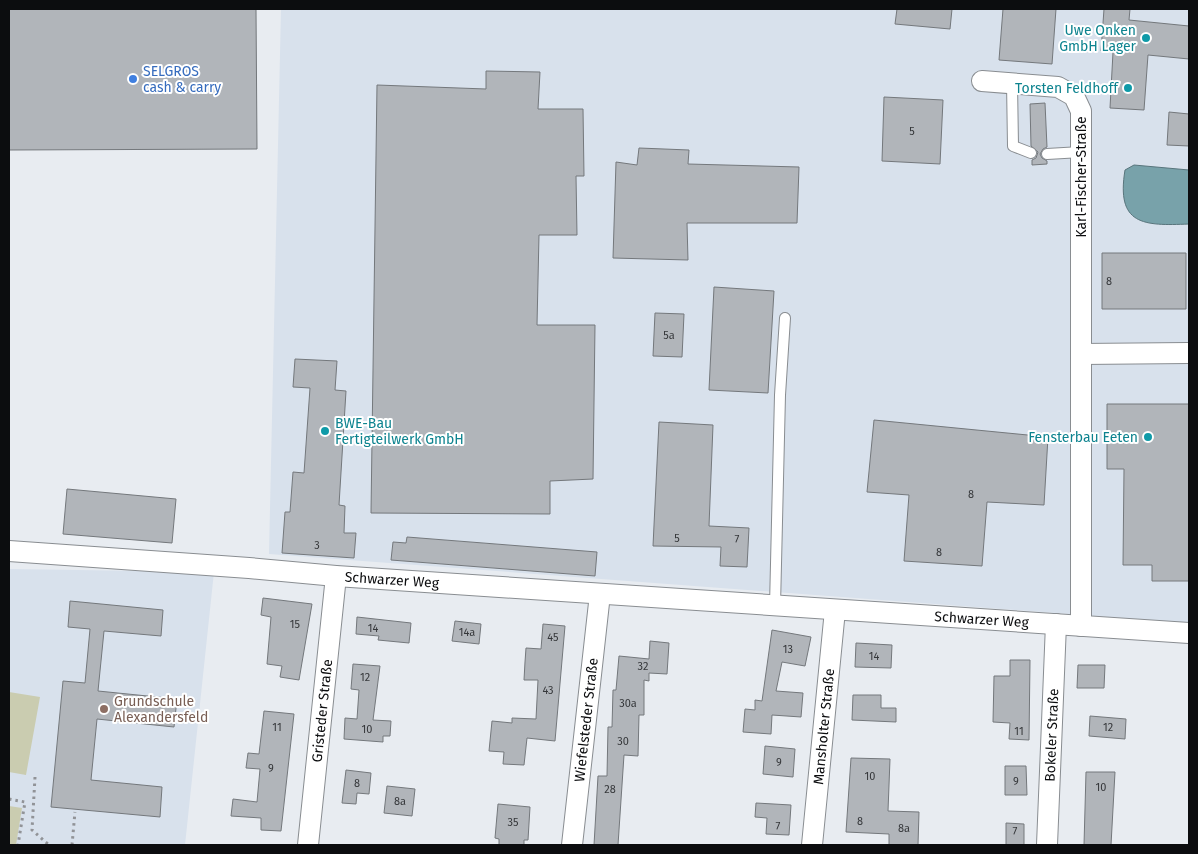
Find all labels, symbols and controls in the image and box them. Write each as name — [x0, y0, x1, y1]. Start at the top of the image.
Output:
place label: Uwe Onken GmbH Lager — [1059, 22, 1137, 55]
marker: Uwe Onken GmbH Lager — [1140, 32, 1152, 44]
place label: SELGROS cash & carry — [143, 63, 221, 96]
marker: SELGROS cash & carry — [127, 73, 139, 85]
place label: Torsten Feldhoff — [1015, 80, 1119, 97]
marker: Torsten Feldhoff — [1122, 82, 1134, 94]
street label: Karl-Fischer-Straße — [1073, 116, 1090, 238]
house number: 5 — [909, 125, 915, 138]
house number: 8 — [1106, 275, 1112, 288]
house number: 5a — [663, 329, 675, 342]
place label: BWE-Bau Fertigteilwerk GmbH — [335, 415, 464, 448]
marker: BWE-Bau Fertigteilwerk GmbH — [319, 425, 331, 437]
place label: Fensterbau Eeten — [1028, 429, 1138, 446]
marker: Fensterbau Eeten — [1142, 431, 1154, 443]
house number: 8 — [968, 488, 974, 501]
house number: 5 — [674, 532, 680, 545]
house number: 7 — [735, 533, 740, 546]
house number: 3 — [314, 539, 320, 552]
house number: 8 — [936, 546, 942, 559]
street label: Schwarzer Weg — [344, 569, 440, 592]
street label: Schwarzer Weg — [934, 608, 1030, 631]
house number: 15 — [290, 618, 301, 631]
house number: 14 — [368, 622, 378, 635]
house number: 14a — [459, 626, 475, 639]
house number: 45 — [547, 631, 559, 644]
house number: 13 — [783, 643, 793, 656]
house number: 14 — [869, 650, 879, 663]
street label: Wiefelsteder Straße — [571, 657, 602, 783]
street label: Gristeder Straße — [309, 658, 336, 763]
house number: 32 — [638, 660, 648, 673]
street label: Mansholter Straße — [810, 668, 838, 785]
house number: 12 — [360, 671, 370, 684]
house number: 43 — [542, 684, 554, 697]
street label: Bokeler Straße — [1042, 688, 1062, 782]
place label: Grundschule Alexandersfeld — [114, 693, 208, 726]
house number: 30a — [619, 697, 637, 710]
marker: Grundschule Alexandersfeld — [98, 703, 110, 715]
house number: 11 — [272, 721, 282, 734]
house number: 12 — [1103, 721, 1113, 734]
house number: 10 — [362, 723, 372, 736]
house number: 11 — [1014, 725, 1024, 738]
house number: 30 — [617, 735, 629, 748]
house number: 9 — [776, 756, 782, 769]
house number: 9 — [268, 762, 274, 775]
house number: 10 — [865, 770, 875, 783]
house number: 9 — [1013, 775, 1019, 788]
house number: 8 — [354, 777, 360, 790]
house number: 10 — [1096, 781, 1106, 794]
house number: 28 — [604, 783, 616, 796]
house number: 8a — [394, 795, 406, 808]
house number: 8 — [857, 815, 863, 828]
house number: 35 — [508, 816, 519, 829]
house number: 7 — [776, 820, 781, 833]
house number: 8a — [898, 822, 910, 835]
house number: 7 — [1013, 825, 1018, 838]

